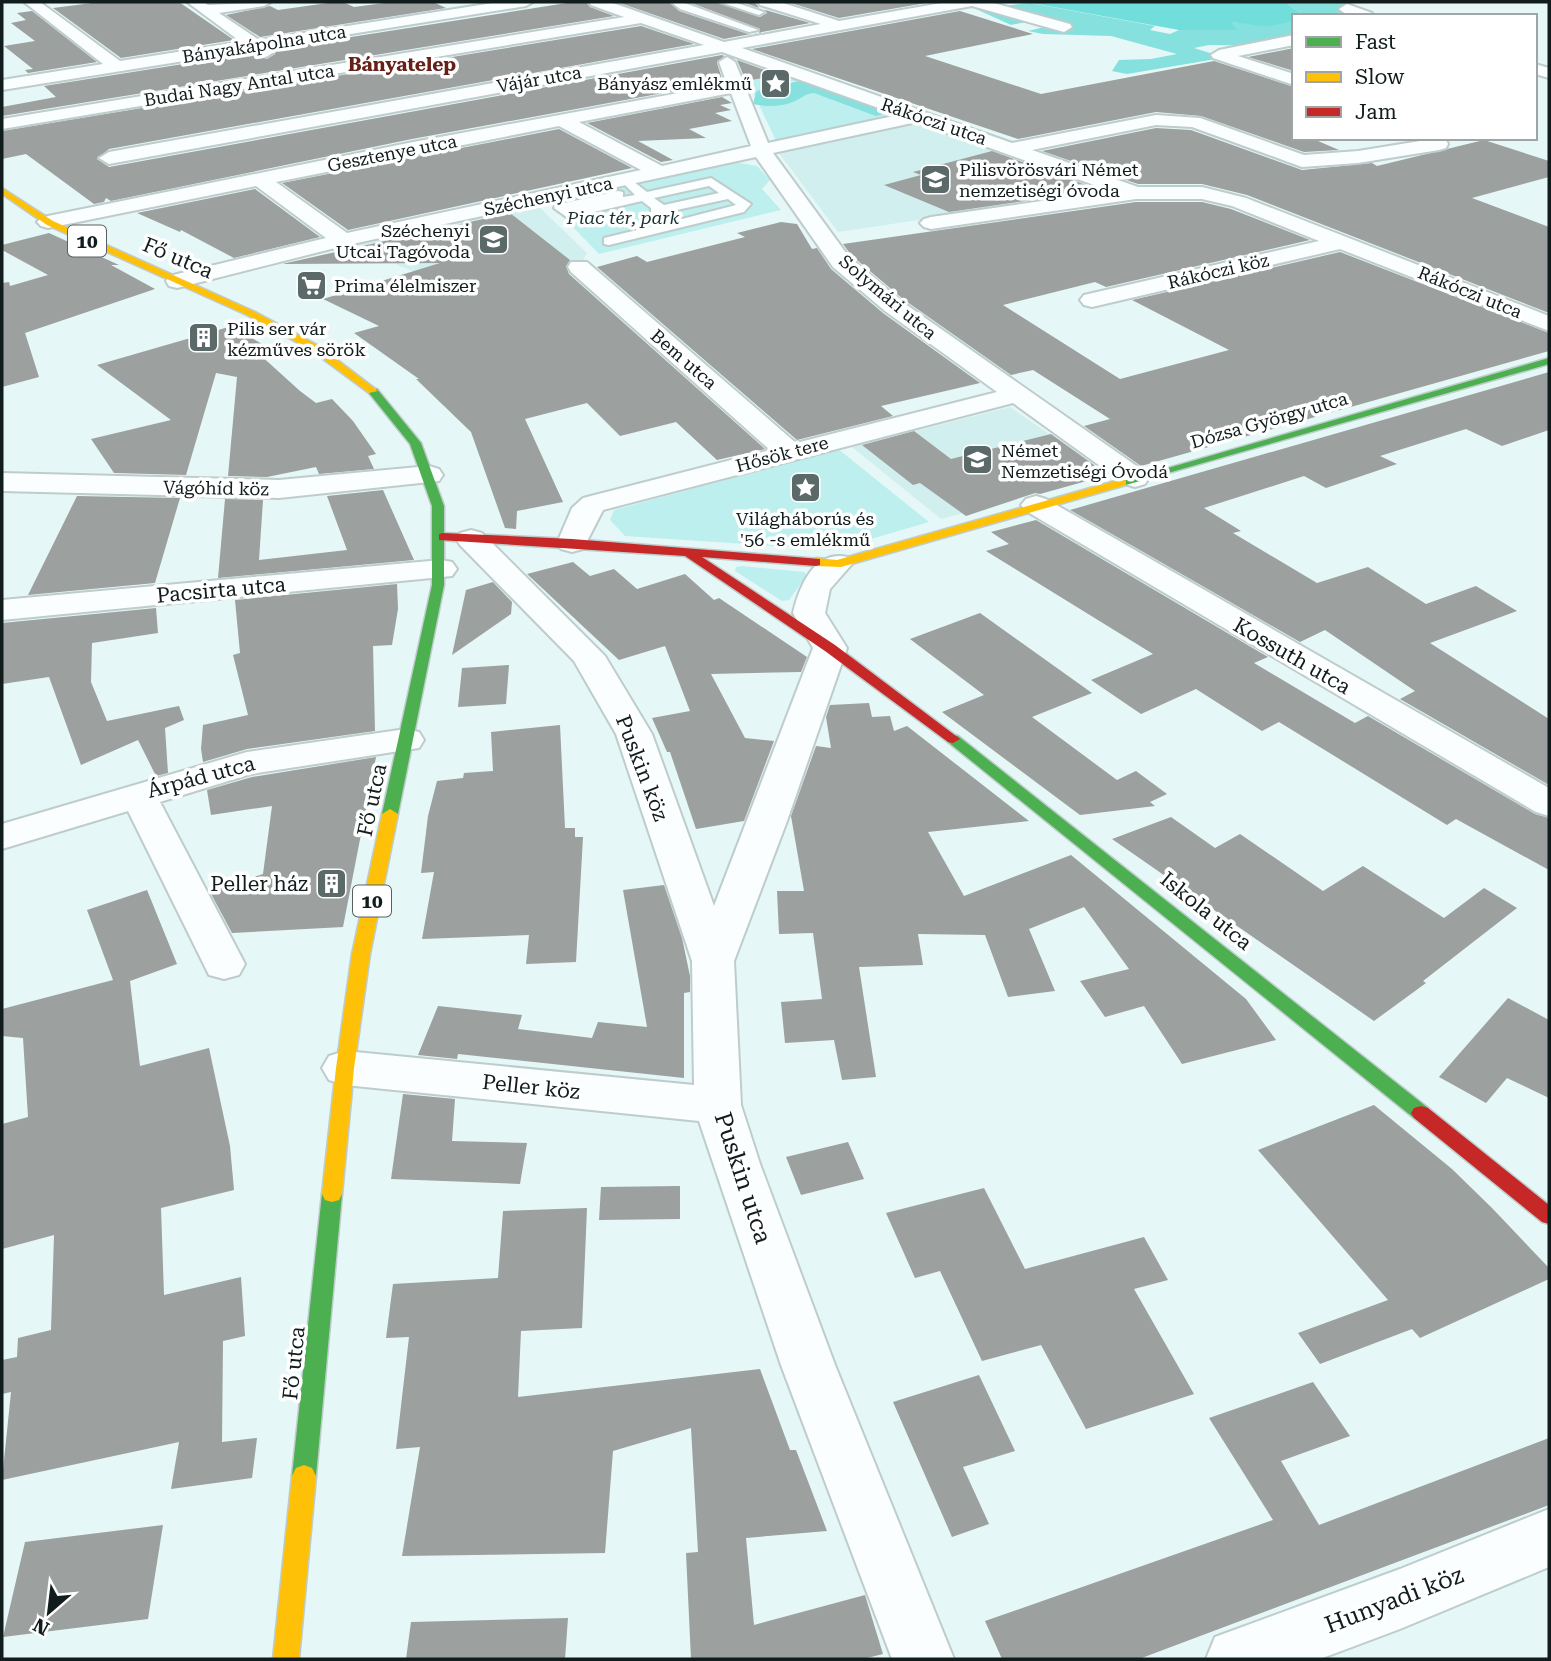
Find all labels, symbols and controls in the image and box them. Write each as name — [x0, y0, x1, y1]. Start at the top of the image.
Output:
legend — [1292, 14, 1537, 140]
street label: Bányakápolna utca — [181, 21, 348, 67]
text: Fast — [1355, 30, 1396, 54]
district label: Bányatelep — [348, 53, 456, 76]
street label: Budai Nagy Antal utca — [142, 60, 336, 110]
street label: Vájár utca — [495, 61, 583, 97]
text: Slow — [1355, 65, 1405, 89]
place icon: Bányász emlékmű — [758, 66, 792, 100]
place label: Bányász emlékmű — [597, 73, 752, 94]
street label: Rákóczi utca — [878, 93, 990, 149]
text: Jam — [1355, 100, 1397, 124]
street label: Gesztenye utca — [326, 130, 459, 176]
place label: Pilisvörösvári Német nemzetiségi óvoda — [959, 159, 1139, 201]
school or university icon: Pilisvörösvári Német nemzetiségi óvoda — [919, 162, 953, 196]
street label: Széchenyi utca — [482, 172, 615, 220]
park label: Piac tér, park — [566, 207, 679, 228]
place label: Széchenyi Utcai Tagóvoda — [336, 220, 470, 262]
school or university icon: Széchenyi Utcai Tagóvoda — [476, 223, 510, 257]
road number: 10 — [68, 226, 106, 256]
street label: Fő utca — [139, 233, 217, 284]
street label: Rákóczi köz — [1165, 249, 1271, 293]
street label: Solymári utca — [835, 250, 941, 344]
street label: Rákóczi utca — [1415, 262, 1525, 323]
supermarket icon: Prima élelmiszer — [294, 268, 328, 302]
place label: Prima élelmiszer — [334, 275, 476, 296]
place label: Pilis ser vár kézműves sörök — [227, 318, 366, 360]
building icon: Pilis ser vár kézműves sörök — [187, 321, 221, 355]
street label: Bem utca — [647, 325, 721, 394]
street label: Dózsa György utca — [1188, 387, 1350, 452]
street label: Hősök tere — [733, 432, 831, 476]
place label: Német Nemzetiségi Óvodá — [1001, 440, 1168, 482]
school or university icon: Német Nemzetiségi Óvodá — [961, 443, 995, 477]
place icon: Világháborús és '56 -s emlékmű — [788, 470, 822, 504]
street label: Vágóhíd köz — [163, 477, 270, 499]
place label: Világháborús és '56 -s emlékmű — [736, 508, 874, 550]
street label: Pacsirta utca — [155, 572, 287, 608]
street label: Kossuth utca — [1229, 613, 1355, 699]
street label: Puskin köz — [611, 712, 673, 824]
street label: Árpád utca — [144, 750, 258, 803]
street label: Fő utca — [353, 761, 392, 839]
building icon: Peller ház — [314, 867, 348, 901]
street label: Iskola utca — [1156, 867, 1257, 955]
place label: Peller ház — [210, 872, 308, 896]
road number: 10 — [353, 886, 391, 917]
street label: Peller köz — [481, 1070, 581, 1104]
street label: Puskin utca — [709, 1109, 777, 1247]
street label: Fő utca — [278, 1324, 310, 1401]
street label: Hunyadi köz — [1321, 1561, 1467, 1639]
north arrow — [14, 1577, 84, 1647]
text: N — [29, 1613, 53, 1640]

